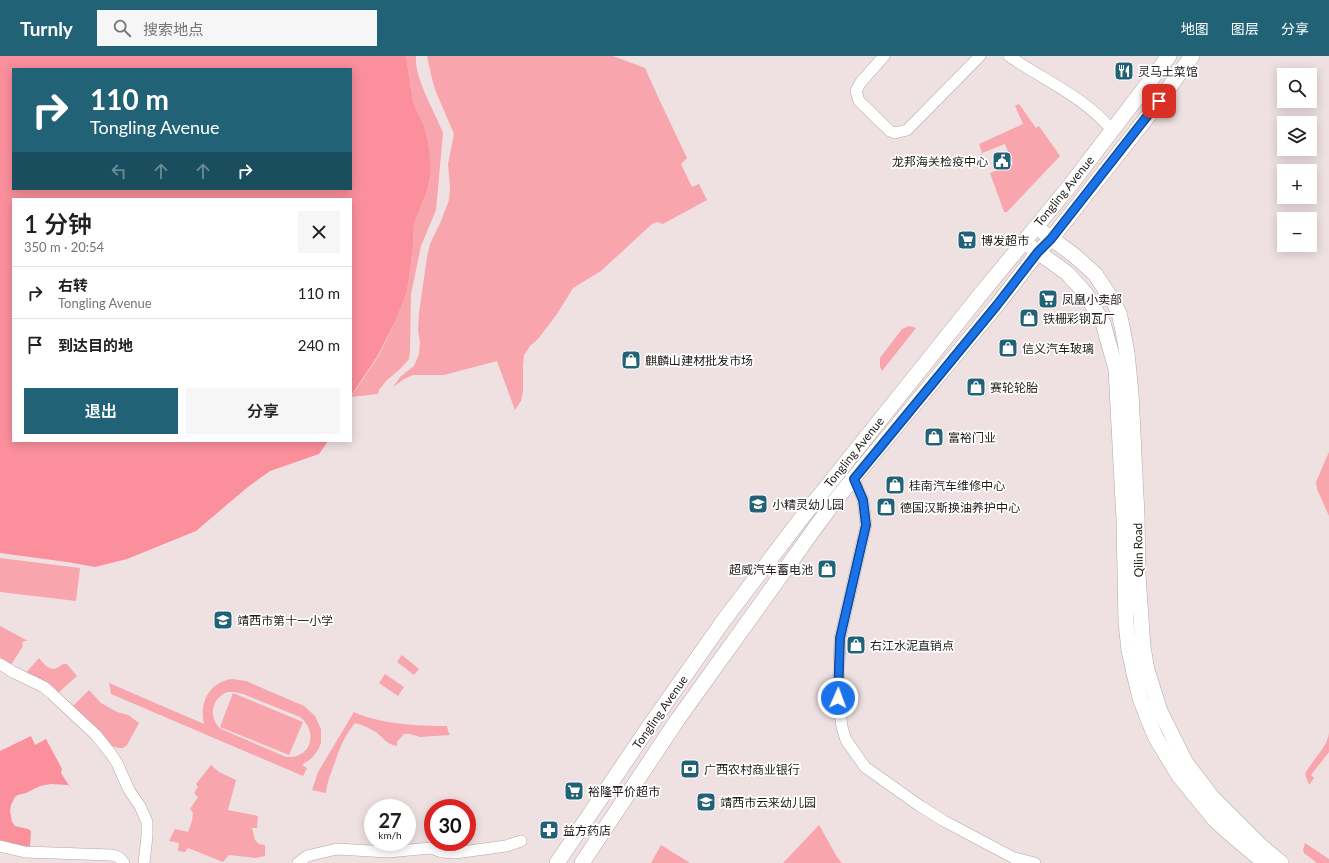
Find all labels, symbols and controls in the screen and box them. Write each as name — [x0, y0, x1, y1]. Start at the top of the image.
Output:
search box — [97, 10, 377, 46]
text: Turnly — [20, 17, 73, 40]
icon: search — [111, 17, 133, 39]
text: 搜索地点 — [143, 20, 203, 38]
text: 地图 — [1181, 20, 1209, 37]
text: 图层 — [1231, 20, 1259, 37]
text: 分享 — [1281, 20, 1309, 37]
restaurant icon: 灵马土菜馆 — [1113, 60, 1135, 82]
place label: 灵马土菜馆 — [1138, 64, 1198, 79]
map controls — [1277, 68, 1317, 252]
button: search — [1277, 68, 1317, 108]
text: 110 m — [90, 82, 169, 116]
icon: right — [24, 84, 76, 136]
pin — [1142, 84, 1176, 118]
icon: arrive — [1148, 90, 1170, 112]
text: Tongling Avenue — [90, 116, 220, 138]
button: layers — [1277, 116, 1317, 156]
public building icon: 龙邦海关检疫中心 — [991, 150, 1013, 172]
street label: Tongling Avenue — [1031, 153, 1097, 229]
place label: 龙邦海关检疫中心 — [892, 154, 988, 169]
icon: left — [108, 160, 130, 182]
icon: ahead — [150, 160, 172, 182]
icon: ahead — [192, 160, 214, 182]
icon: right — [234, 160, 256, 182]
button: + — [1277, 164, 1317, 204]
text: 1 分钟 — [24, 209, 92, 238]
button: close — [298, 211, 340, 253]
button: − — [1277, 212, 1317, 252]
supermarket icon: 博发超市 — [956, 229, 978, 251]
place label: 博发超市 — [981, 233, 1029, 248]
text: 350 m · 20:54 — [24, 239, 104, 255]
text: 右转 — [58, 276, 88, 294]
icon: right — [24, 282, 46, 304]
text: 110 m — [298, 284, 340, 302]
supermarket icon: 凤凰小卖部 — [1037, 288, 1059, 310]
place label: 凤凰小卖部 — [1062, 292, 1122, 307]
text: Tongling Avenue — [58, 295, 152, 311]
shop icon: 铁栅彩钢瓦厂 — [1018, 307, 1040, 329]
place label: 铁栅彩钢瓦厂 — [1043, 311, 1115, 326]
icon: arrive — [24, 334, 46, 356]
text: 到达目的地 — [58, 336, 133, 354]
text: 240 m — [298, 336, 340, 354]
shop icon: 信义汽车玻璃 — [997, 337, 1019, 359]
place label: 信义汽车玻璃 — [1022, 341, 1094, 356]
shop icon: 麒麟山建材批发市场 — [620, 349, 642, 371]
place label: 麒麟山建材批发市场 — [645, 353, 753, 368]
shop icon: 赛轮轮胎 — [965, 376, 987, 398]
place label: 赛轮轮胎 — [990, 380, 1038, 395]
button: 退出 — [24, 388, 178, 434]
button: 分享 — [186, 388, 340, 434]
street label: Tongling Avenue — [821, 414, 887, 490]
shop icon: 富裕门业 — [923, 426, 945, 448]
place label: 富裕门业 — [948, 430, 996, 445]
shop icon: 桂南汽车维修中心 — [884, 474, 906, 496]
place label: 桂南汽车维修中心 — [909, 478, 1005, 493]
school or university icon: 小精灵幼儿园 — [747, 493, 769, 515]
shop icon: 德国汉斯换油养护中心 — [875, 496, 897, 518]
place label: 小精灵幼儿园 — [772, 497, 844, 512]
place label: 德国汉斯换油养护中心 — [900, 500, 1020, 515]
street label: Qilin Road — [1130, 523, 1146, 577]
shop icon: 超威汽车蓄电池 — [816, 558, 838, 580]
place label: 超威汽车蓄电池 — [729, 562, 813, 577]
school or university icon: 靖西市第十一小学 — [212, 609, 234, 631]
place label: 靖西市第十一小学 — [237, 613, 333, 628]
shop icon: 右江水泥直销点 — [845, 634, 867, 656]
place label: 右江水泥直销点 — [870, 638, 954, 653]
street label: Tongling Avenue — [629, 672, 691, 752]
position arrow — [817, 677, 859, 719]
bank icon: 广西农村商业银行 — [679, 758, 701, 780]
place label: 广西农村商业银行 — [704, 762, 800, 777]
supermarket icon: 裕隆平价超市 — [563, 780, 585, 802]
place label: 裕隆平价超市 — [588, 784, 660, 799]
school or university icon: 靖西市云来幼儿园 — [695, 791, 717, 813]
place label: 靖西市云来幼儿园 — [720, 795, 816, 810]
speed limit sign: 30 — [424, 799, 476, 851]
text: 27 — [378, 808, 402, 832]
pharmacy icon: 益方药店 — [538, 819, 560, 841]
place label: 益方药店 — [563, 823, 611, 838]
text: km/h — [378, 829, 402, 841]

